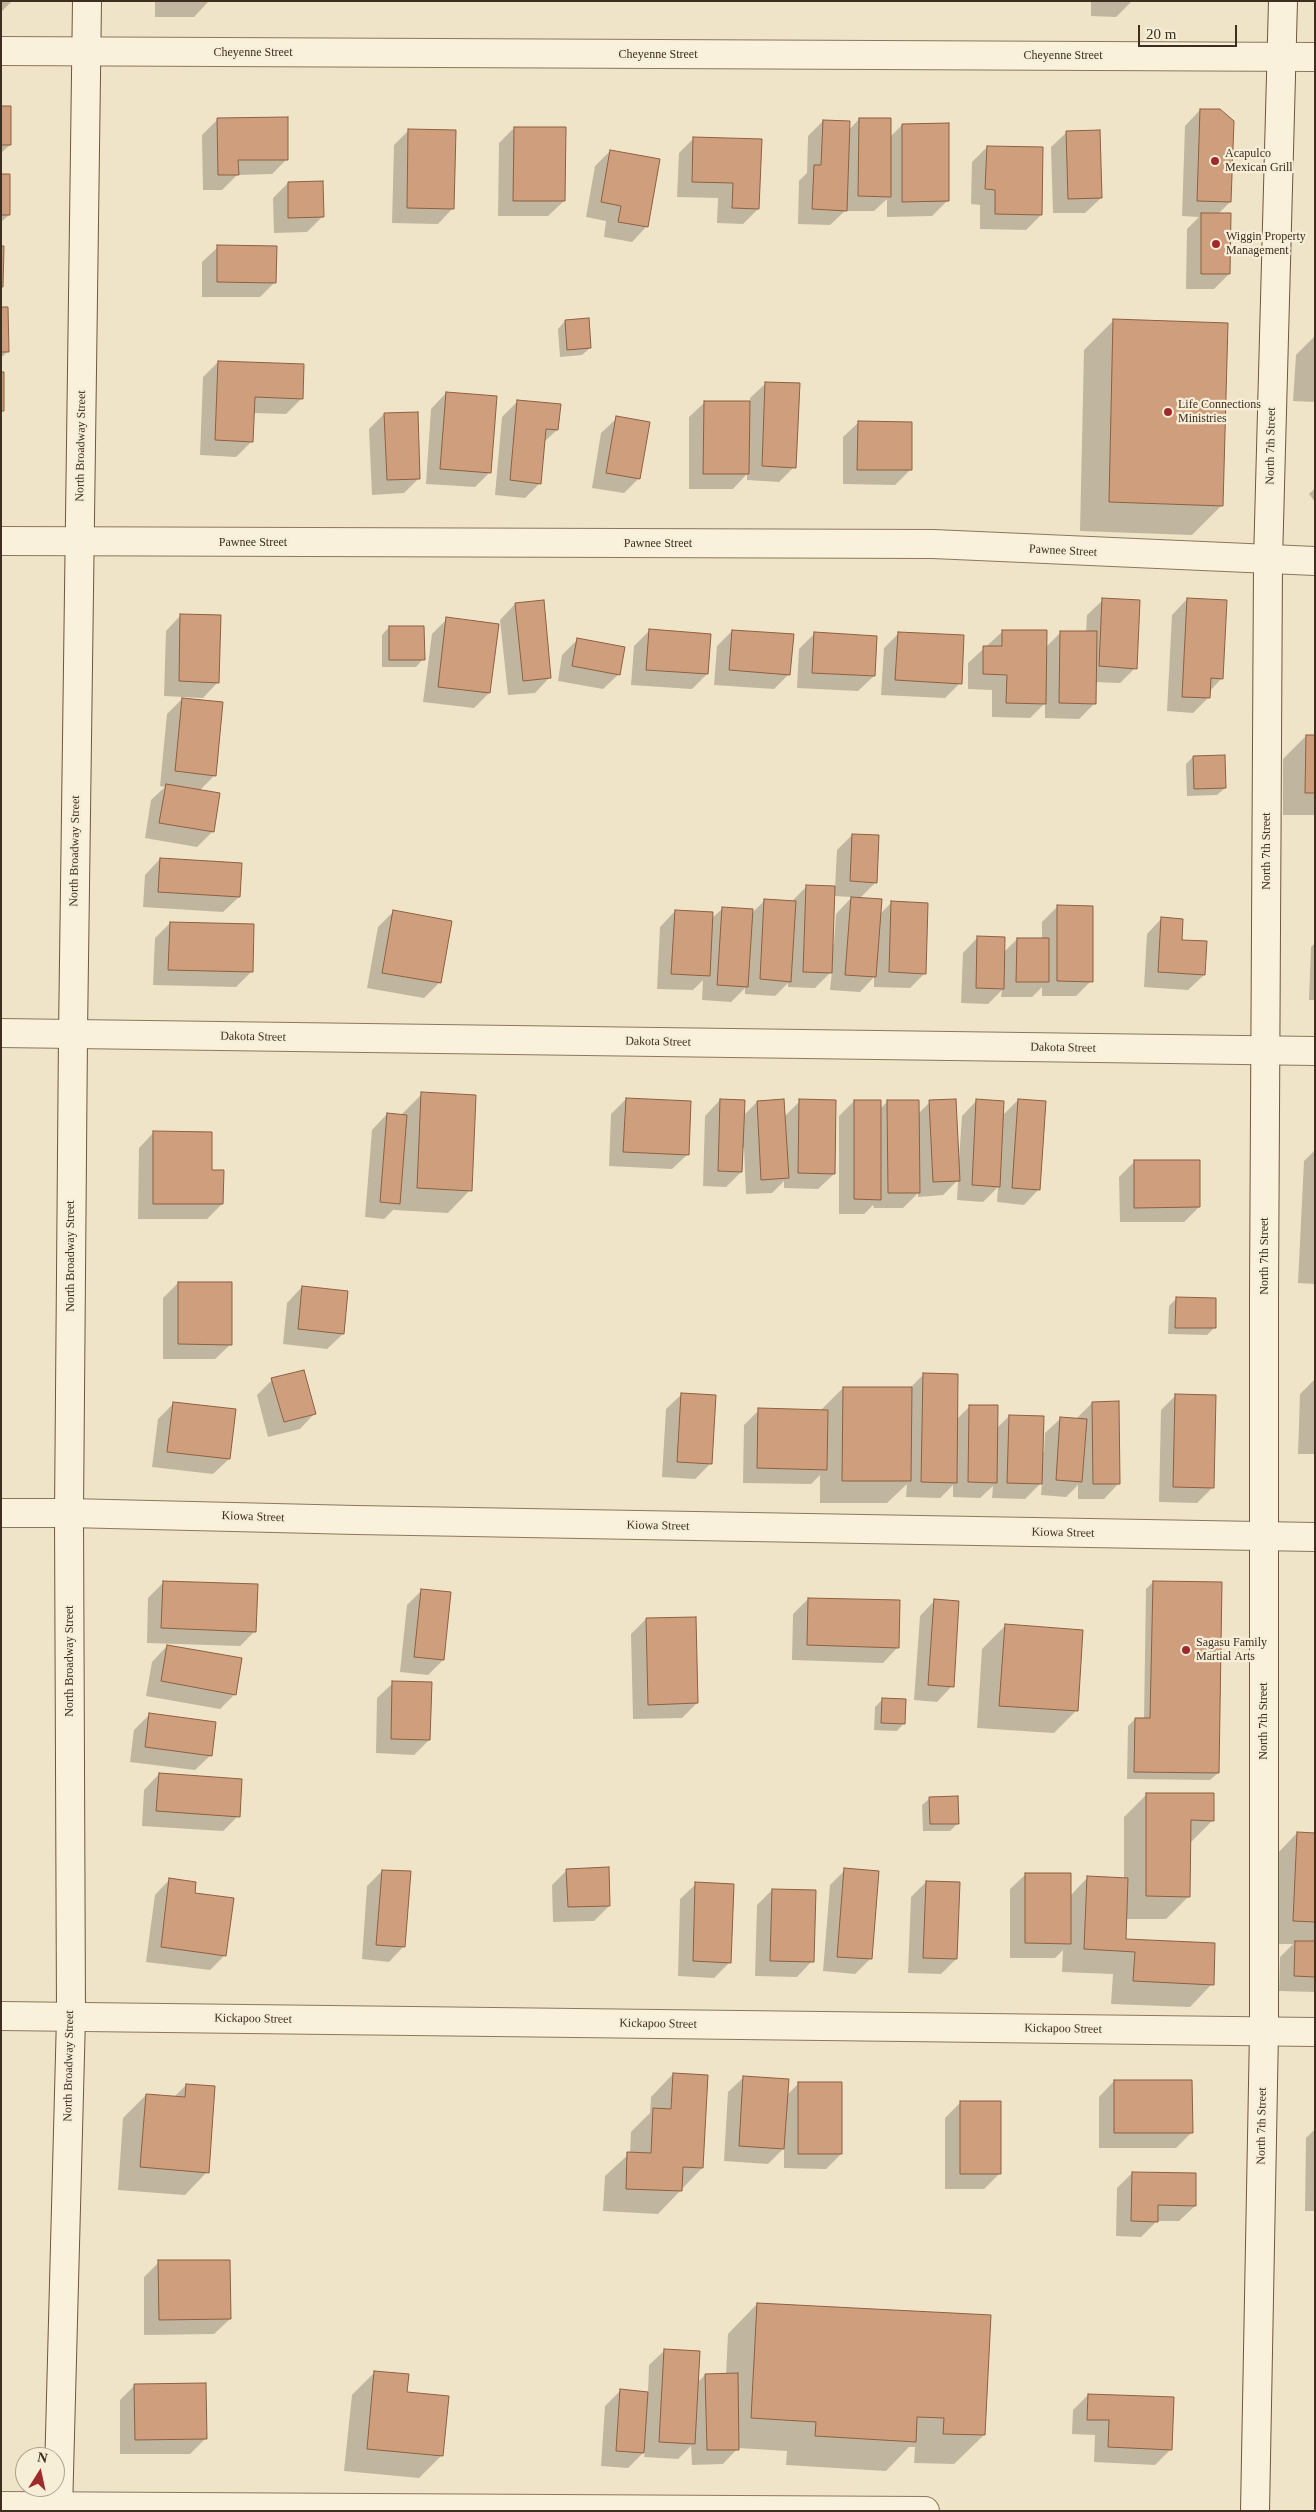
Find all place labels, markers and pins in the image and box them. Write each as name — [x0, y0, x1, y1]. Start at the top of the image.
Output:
place label: Acapulco Mexican Grill — [1225, 147, 1293, 175]
marker: Acapulco Mexican Grill — [1209, 155, 1221, 167]
place label: Wiggin Property Management — [1226, 230, 1306, 258]
marker: Wiggin Property Management — [1210, 238, 1222, 250]
place label: Life Connections Ministries — [1178, 398, 1261, 426]
marker: Life Connections Ministries — [1162, 406, 1174, 418]
place label: Sagasu Family Martial Arts — [1196, 1636, 1267, 1664]
marker: Sagasu Family Martial Arts — [1180, 1644, 1192, 1656]

